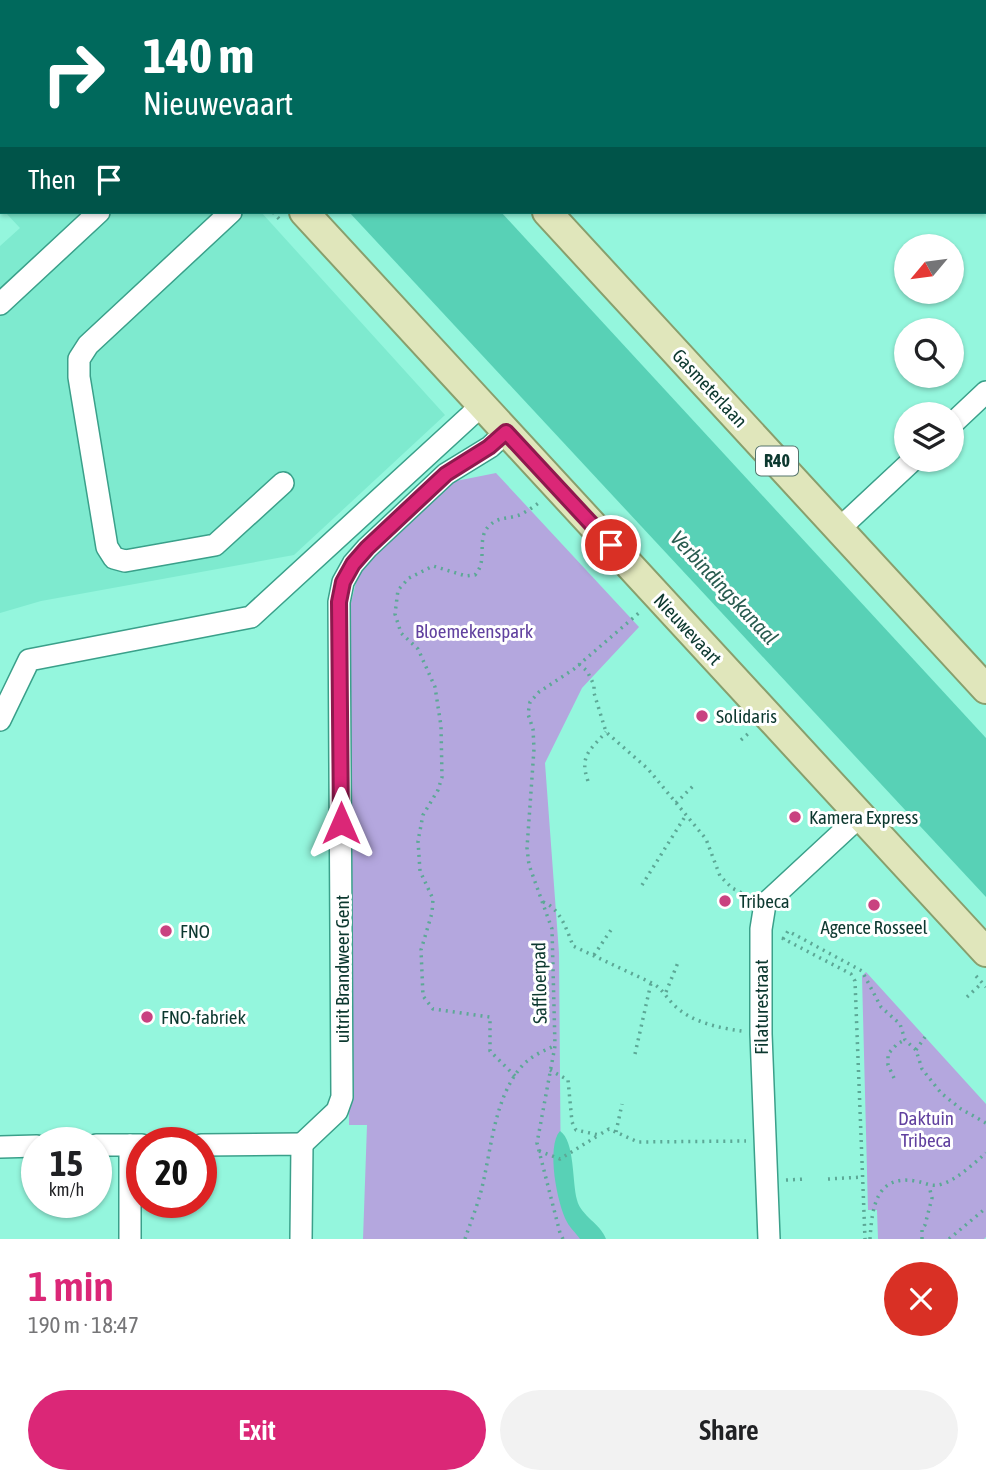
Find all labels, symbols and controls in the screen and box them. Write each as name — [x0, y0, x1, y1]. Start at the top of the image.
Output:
text: 140 m — [143, 27, 254, 83]
icon: right — [28, 28, 119, 119]
text: Nieuwevaart — [143, 85, 293, 122]
icon: arrive — [90, 161, 128, 199]
text: Then — [28, 165, 76, 195]
north arrow — [894, 234, 964, 304]
map controls — [894, 234, 964, 472]
button: search — [894, 318, 964, 388]
street label: Gasmeterlaan — [668, 344, 752, 432]
button: layers — [894, 402, 964, 472]
road number: R40 — [756, 447, 798, 476]
pin — [581, 515, 641, 575]
icon: arrive — [592, 526, 630, 564]
water label: Verbindingskanaal — [666, 526, 783, 649]
street label: Nieuwevaart — [650, 589, 726, 669]
park label: Bloemekenspark — [415, 620, 534, 642]
place label: Solidaris — [716, 705, 777, 727]
marker: Solidaris — [694, 708, 710, 724]
position arrow — [304, 786, 378, 860]
place label: Kamera Express — [809, 806, 918, 828]
marker: Kamera Express — [787, 809, 803, 825]
place label: Tribeca — [739, 890, 790, 912]
marker: Tribeca — [717, 893, 733, 909]
street label: uitrit Brandweer Gent — [331, 895, 353, 1043]
marker: Agence Rosseel — [866, 897, 882, 913]
place label: Agence Rosseel — [820, 916, 928, 938]
place label: FNO — [180, 920, 210, 942]
marker: FNO — [158, 923, 174, 939]
street label: Saffloerpad — [527, 942, 551, 1024]
street label: Filaturestraat — [750, 959, 772, 1055]
place label: FNO-fabriek — [161, 1006, 246, 1028]
marker: FNO-fabriek — [139, 1009, 155, 1025]
park label: Daktuin Tribeca — [898, 1107, 954, 1151]
speed limit sign: 20 — [126, 1127, 217, 1218]
text: 15 — [50, 1143, 83, 1183]
text: km/h — [49, 1179, 84, 1200]
text: 1 min — [28, 1262, 114, 1310]
button: close — [884, 1262, 958, 1336]
text: 190 m · 18:47 — [28, 1312, 139, 1338]
button: Exit — [28, 1390, 486, 1470]
button: Share — [500, 1390, 958, 1470]

